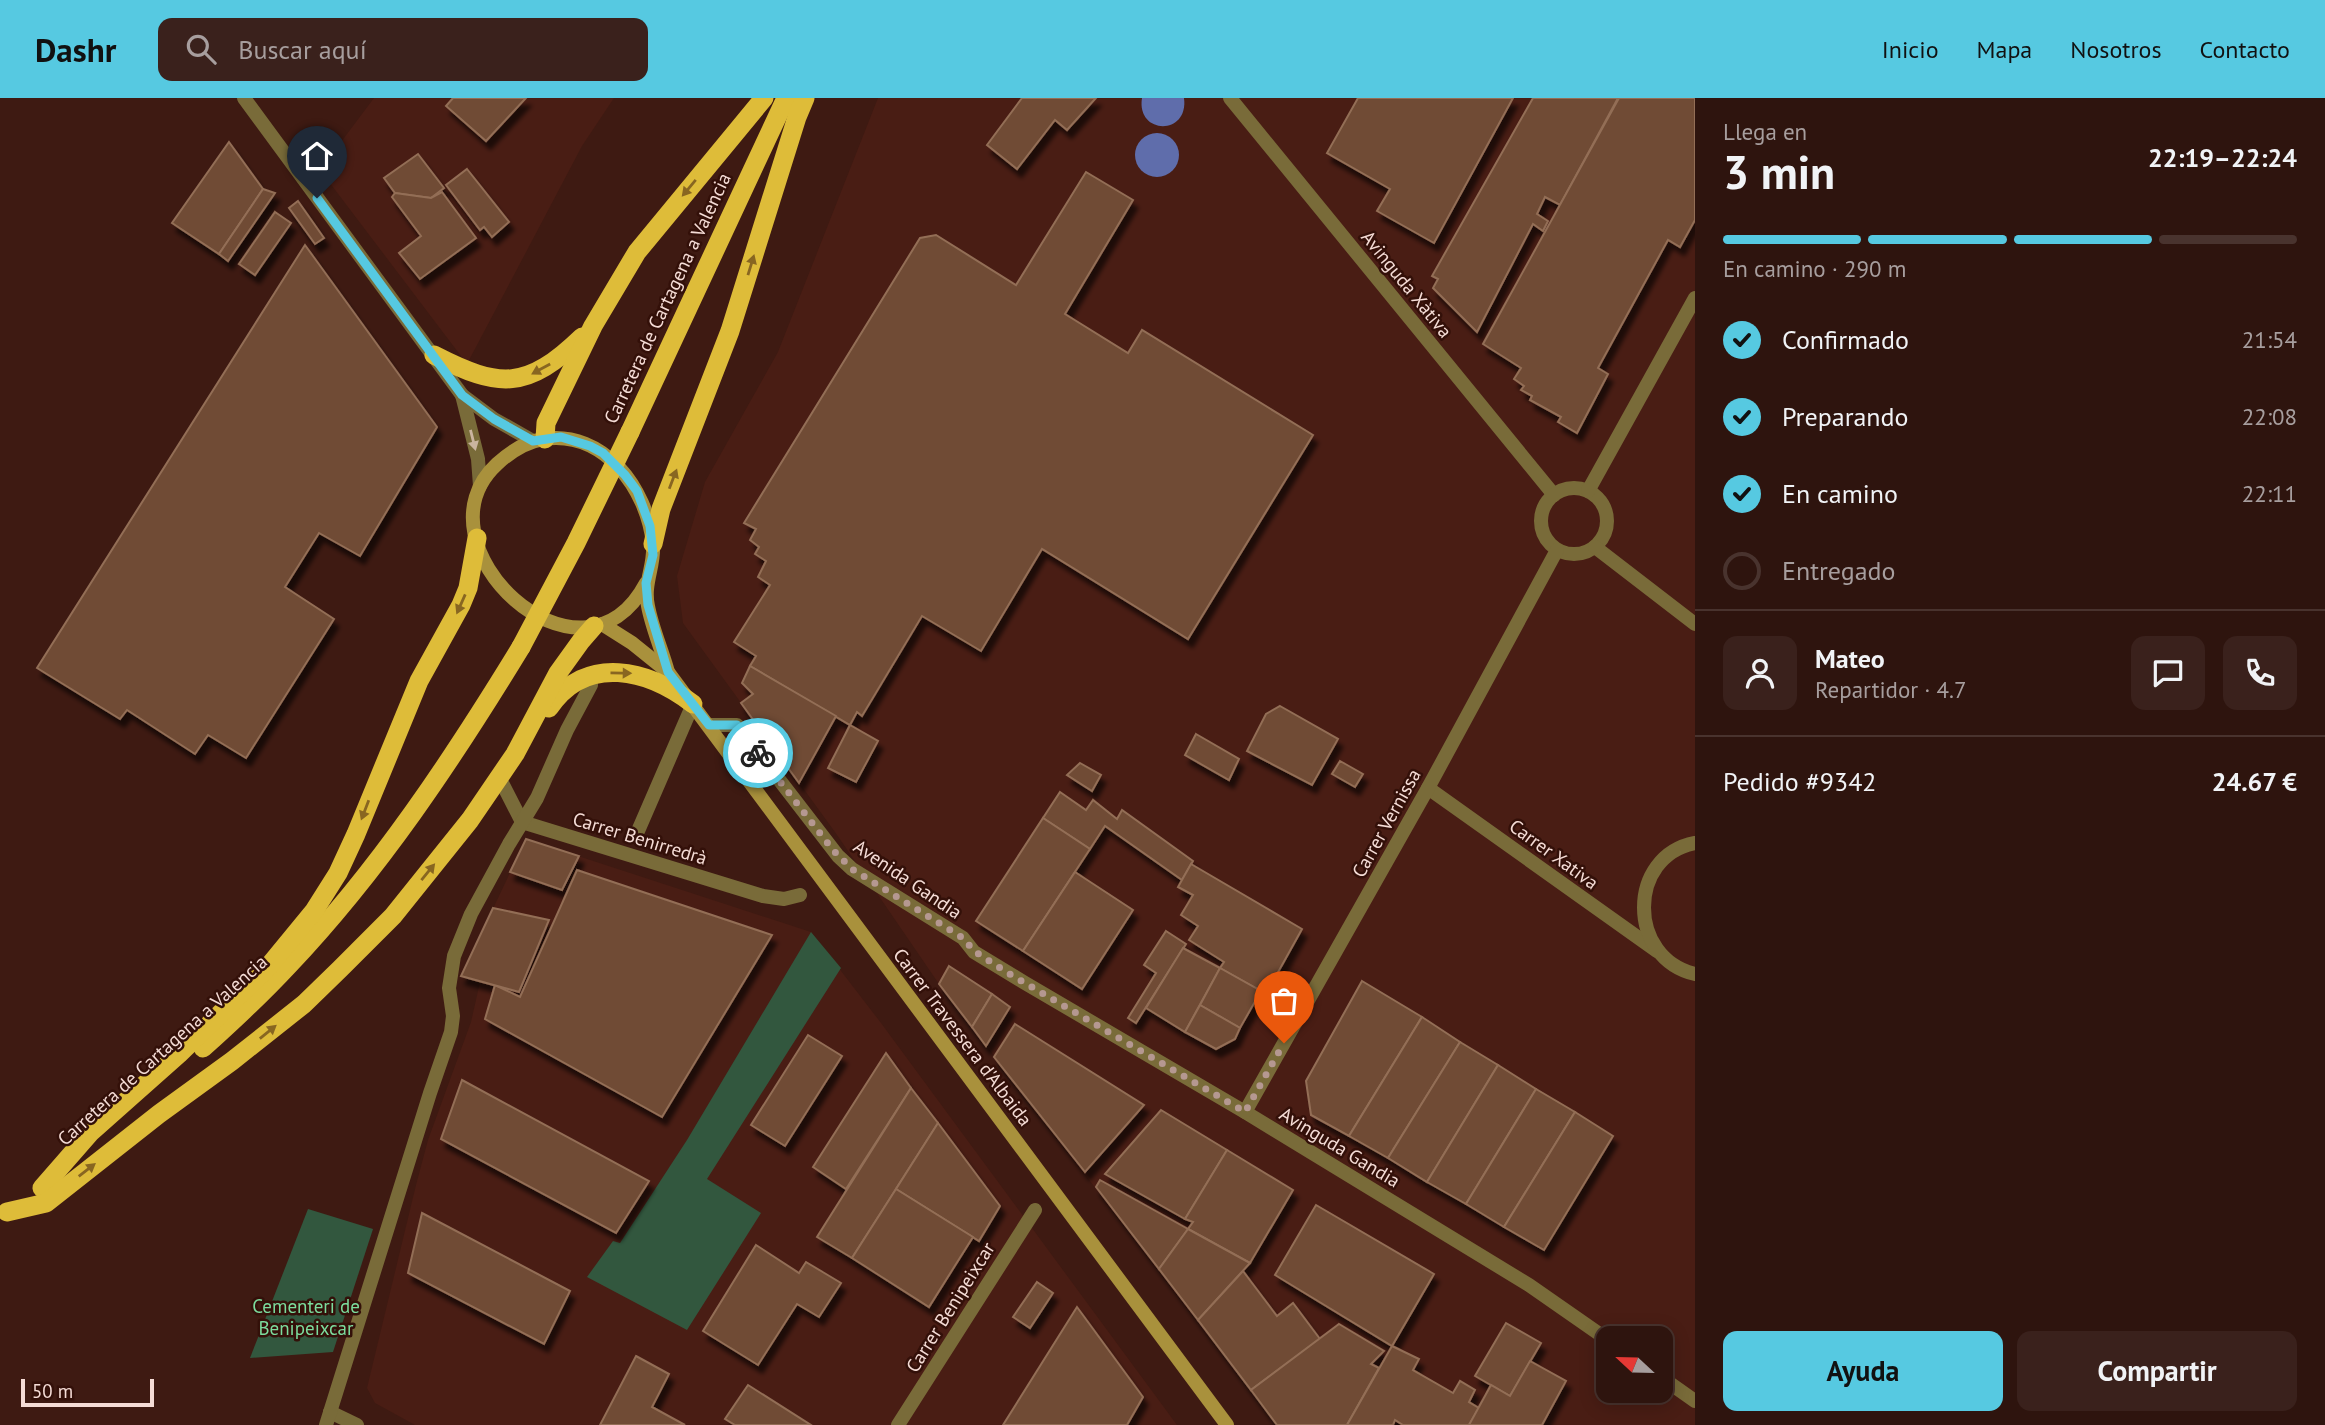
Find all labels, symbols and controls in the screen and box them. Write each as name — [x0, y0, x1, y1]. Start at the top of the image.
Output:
search box — [158, 18, 648, 81]
text: Dashr — [35, 28, 116, 71]
icon: search — [182, 30, 220, 68]
text: Buscar aquí — [238, 33, 367, 66]
text: Inicio — [1882, 34, 1939, 65]
text: Mapa — [1977, 34, 2032, 65]
text: Nosotros — [2070, 34, 2162, 65]
text: Contacto — [2200, 34, 2290, 65]
text: Llega en — [1723, 117, 1807, 146]
pin — [287, 126, 347, 198]
icon: home — [298, 137, 336, 175]
text: 22:19–22:24 — [2148, 141, 2297, 174]
text: 3 min — [1723, 142, 1835, 202]
street label: Carretera de Cartagena a Valencia — [598, 169, 736, 427]
one-way arrow — [681, 179, 697, 197]
street label: Avinguda Xàtiva — [1356, 226, 1458, 342]
one-way arrow — [746, 254, 757, 275]
text: En camino · 290 m — [1723, 254, 1906, 283]
icon: check — [1723, 321, 1761, 359]
text: Confirmado — [1782, 323, 1909, 356]
text: 21:54 — [2242, 325, 2297, 354]
one-way arrow — [531, 363, 550, 375]
icon: check — [1723, 398, 1761, 436]
text: Preparando — [1782, 400, 1909, 433]
text: 22:08 — [2242, 402, 2297, 431]
one-way arrow — [468, 429, 479, 451]
one-way arrow — [668, 468, 679, 489]
icon: check — [1723, 475, 1761, 513]
text: En camino — [1782, 477, 1898, 510]
text: 22:11 — [2242, 479, 2297, 508]
text: Entregado — [1782, 554, 1896, 587]
one-way arrow — [455, 594, 467, 614]
button: person — [1723, 636, 1797, 710]
button: chat — [2131, 636, 2205, 710]
button: phone — [2223, 636, 2297, 710]
text: Mateo — [1815, 642, 1885, 675]
one-way arrow — [610, 668, 632, 679]
text: Repartidor · 4.7 — [1815, 675, 1967, 704]
courier — [723, 718, 793, 788]
icon: bike — [739, 734, 777, 772]
street label: Carrer Vernissa — [1346, 765, 1426, 881]
text: Pedido #9342 — [1723, 765, 1876, 798]
text: 24.67 € — [2212, 765, 2297, 798]
one-way arrow — [360, 800, 371, 821]
street label: Carrer Benirredrà — [570, 806, 710, 870]
street label: Carrer Xativa — [1505, 814, 1603, 894]
street label: Avenida Gandia — [849, 834, 967, 924]
one-way arrow — [421, 863, 435, 881]
street label: Carrer Travessera d'Albaida — [888, 943, 1038, 1131]
street label: Carretera de Cartagena a Valencia — [52, 949, 272, 1151]
pin — [1254, 971, 1314, 1043]
icon: bag — [1265, 982, 1303, 1020]
one-way arrow — [259, 1025, 276, 1040]
street label: Avinguda Gandia — [1275, 1102, 1405, 1192]
one-way arrow — [78, 1163, 96, 1178]
street label: Carrer Benipeixcar — [900, 1237, 1000, 1377]
park label: Cementeri de Benipeixcar — [252, 1294, 360, 1340]
north arrow — [1596, 1326, 1673, 1404]
map controls — [1596, 1326, 1673, 1403]
button: Ayuda — [1723, 1331, 2003, 1411]
button: Compartir — [2017, 1331, 2297, 1411]
scale bar — [21, 1376, 154, 1408]
text: 50 m — [32, 1379, 73, 1403]

